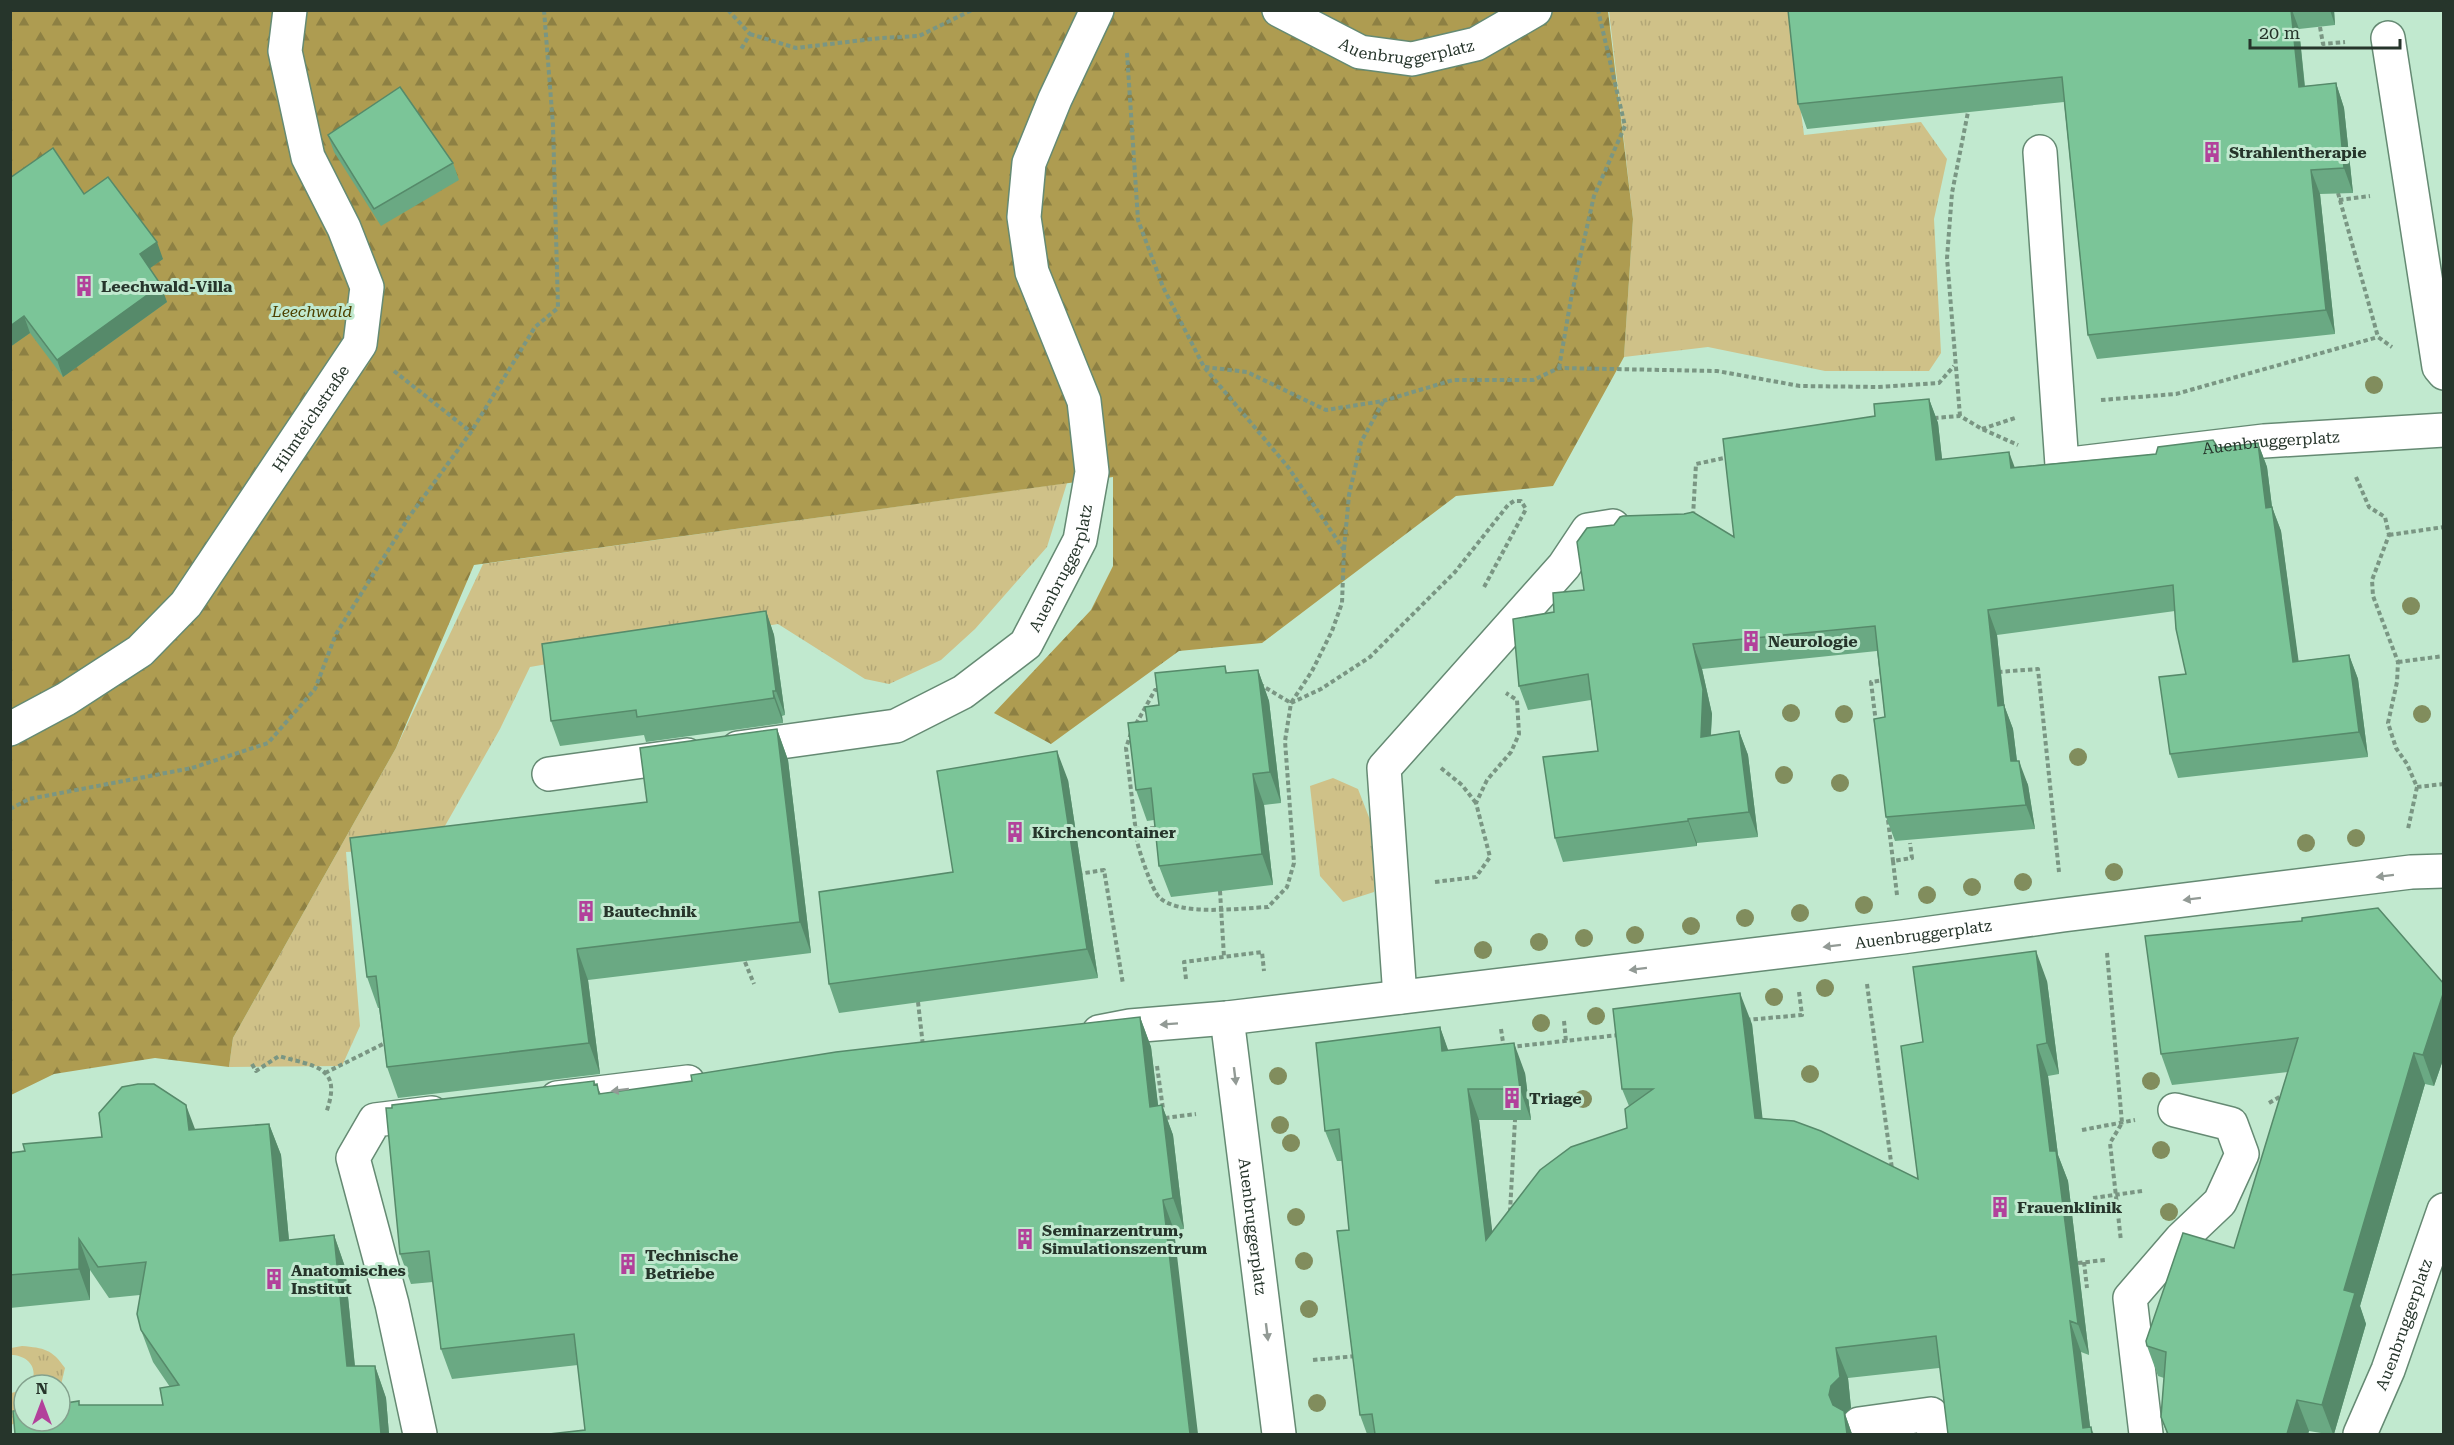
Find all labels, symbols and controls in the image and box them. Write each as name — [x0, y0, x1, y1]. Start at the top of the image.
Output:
scale bar — [2250, 12, 2400, 50]
text: 20 m — [2259, 22, 2300, 43]
street label: Auenbruggerplatz — [1336, 33, 1476, 69]
building icon: Strahlentherapie — [2200, 140, 2224, 164]
place label: Strahlentherapie — [2229, 143, 2367, 162]
building icon: Leechwald-Villa — [72, 274, 96, 298]
place label: Leechwald-Villa — [101, 277, 233, 296]
park label: Leechwald — [271, 302, 352, 321]
street label: Hilmteichstraße — [268, 361, 353, 475]
street label: Auenbruggerplatz — [2201, 427, 2341, 458]
street label: Auenbruggerplatz — [1025, 503, 1096, 635]
building icon: Neurologie — [1739, 629, 1763, 653]
place label: Neurologie — [1768, 632, 1858, 651]
building icon: Kirchencontainer — [1003, 820, 1027, 844]
place label: Kirchencontainer — [1032, 823, 1176, 842]
one-way arrow — [2376, 871, 2395, 880]
one-way arrow — [2182, 894, 2201, 904]
building icon: Bautechnik — [574, 899, 598, 923]
place label: Bautechnik — [603, 902, 697, 921]
street label: Auenbruggerplatz — [1854, 915, 1993, 952]
one-way arrow — [1822, 941, 1841, 950]
one-way arrow — [1628, 964, 1647, 974]
one-way arrow — [1160, 1019, 1179, 1028]
one-way arrow — [1230, 1067, 1239, 1086]
one-way arrow — [611, 1086, 630, 1095]
building icon: Triage — [1500, 1086, 1524, 1110]
place label: Triage — [1529, 1089, 1582, 1108]
street label: Auenbruggerplatz — [1235, 1157, 1271, 1296]
building icon: Frauenklinik — [1988, 1195, 2012, 1219]
place label: Frauenklinik — [2017, 1198, 2122, 1217]
place label: Seminarzentrum, Simulationszentrum — [1042, 1221, 1208, 1258]
building icon: Seminarzentrum, Simulationszentrum — [1013, 1227, 1037, 1251]
place label: Technische Betriebe — [645, 1246, 738, 1283]
building icon: Technische Betriebe — [616, 1252, 640, 1276]
street label: Auenbruggerplatz — [2371, 1256, 2436, 1393]
place label: Anatomisches Institut — [291, 1261, 406, 1298]
building icon: Anatomisches Institut — [262, 1267, 286, 1291]
one-way arrow — [1262, 1323, 1271, 1342]
north arrow — [12, 1373, 72, 1433]
text: N — [36, 1379, 48, 1398]

